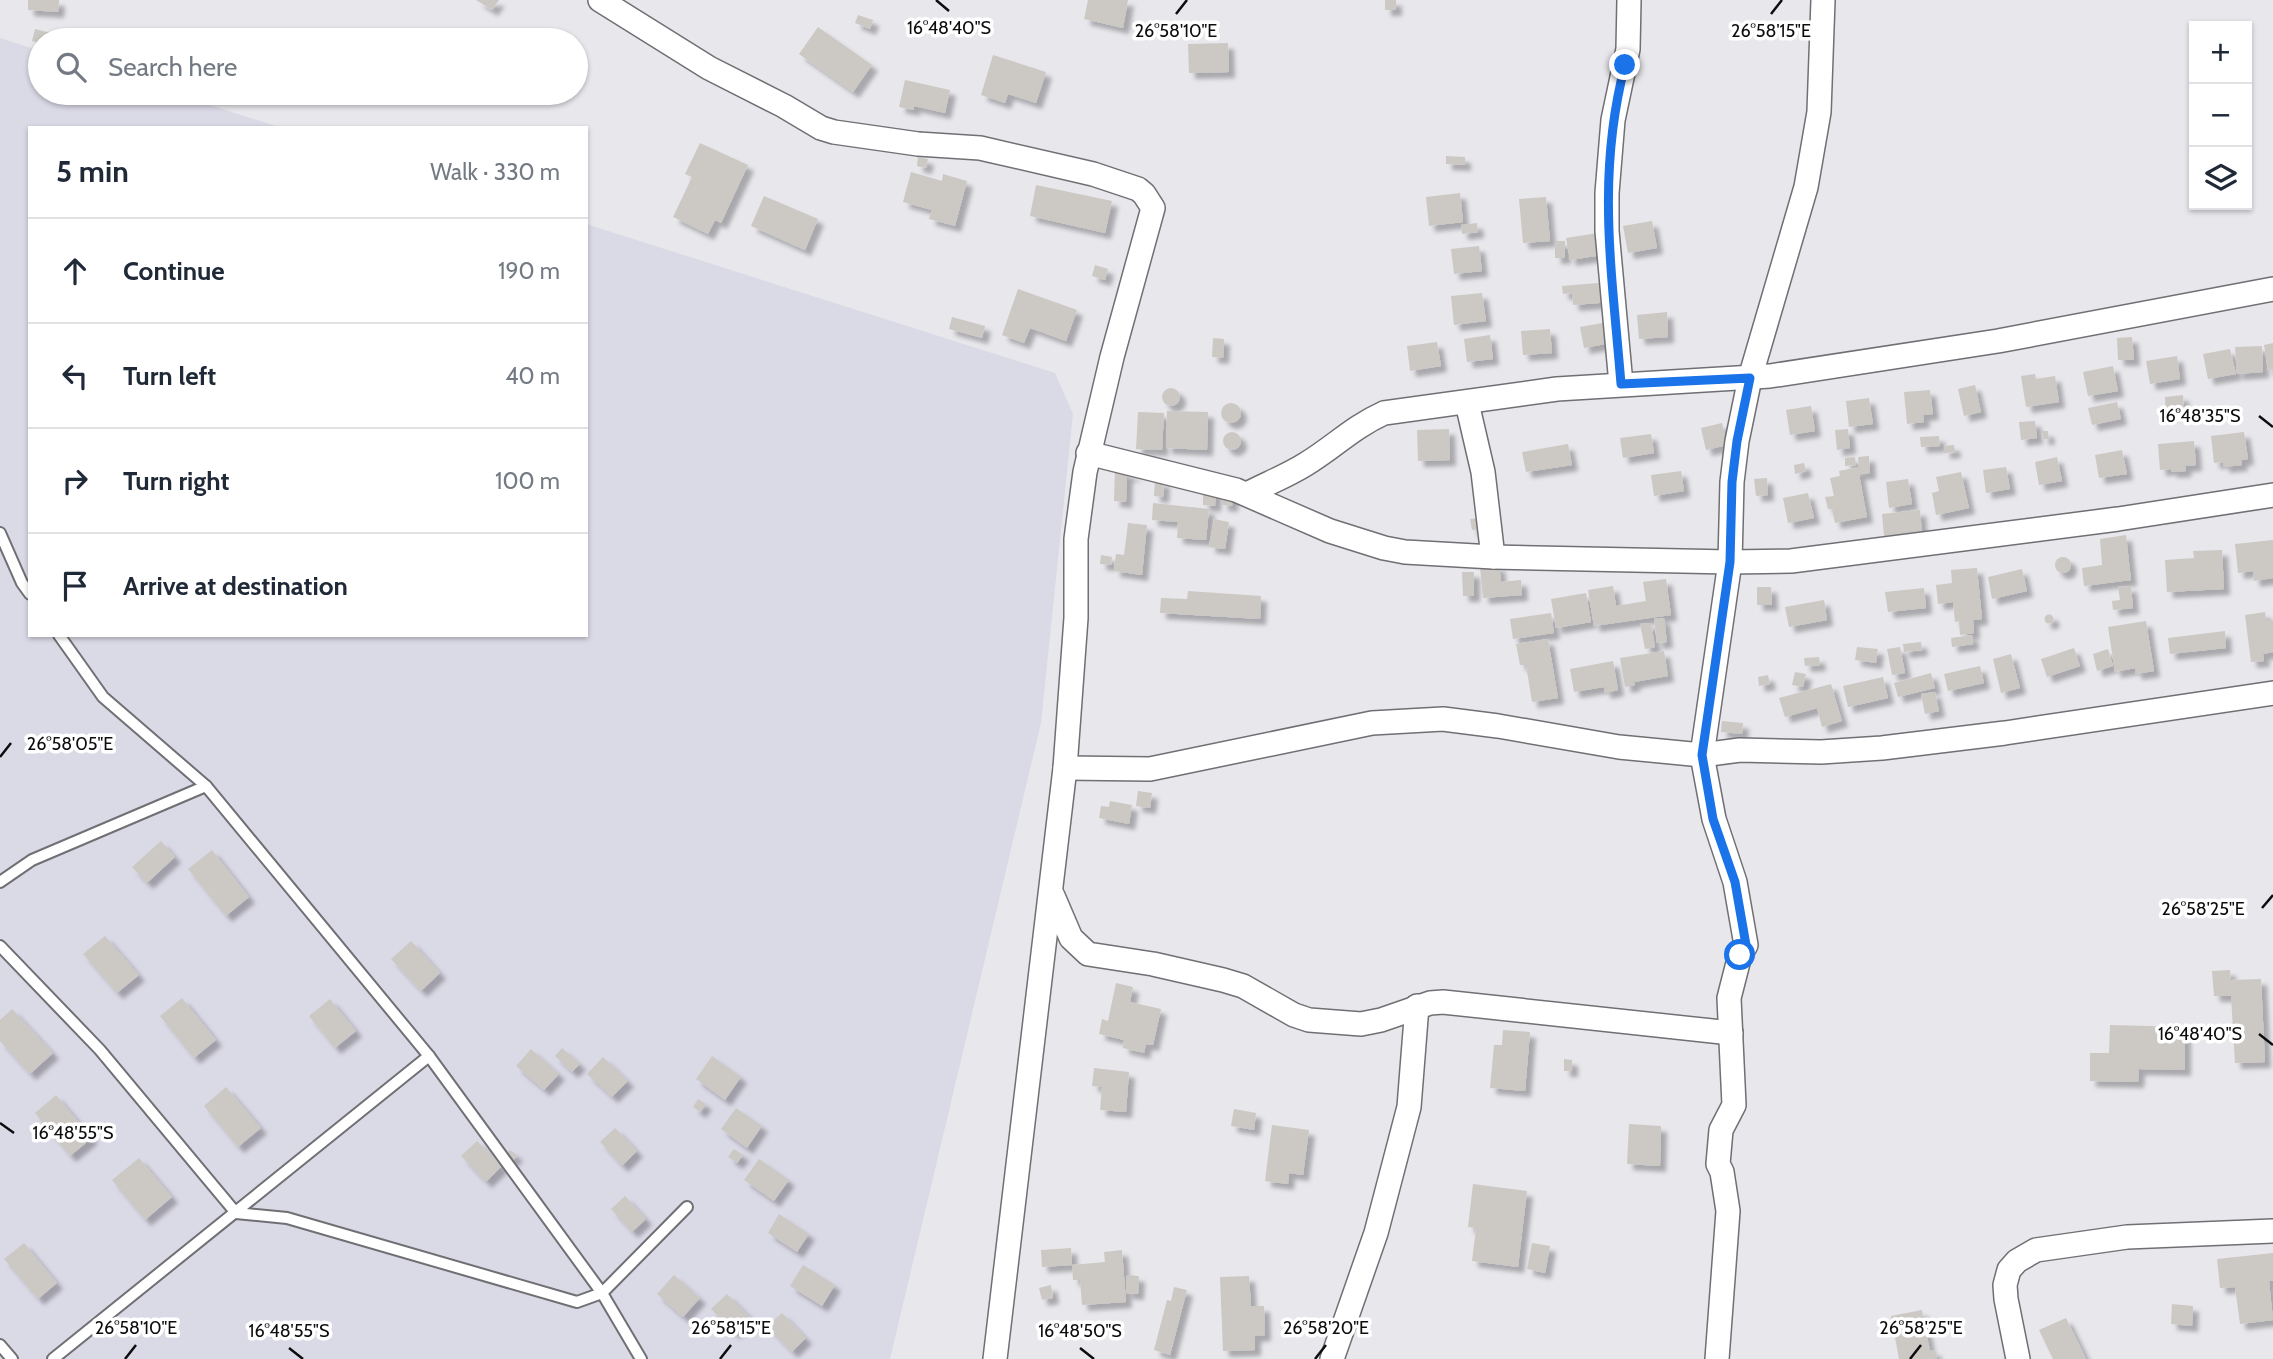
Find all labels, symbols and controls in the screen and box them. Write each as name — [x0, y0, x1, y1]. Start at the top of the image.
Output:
text: 16°48'40"S — [907, 17, 991, 39]
text: 26°58'10"E — [1135, 20, 1217, 42]
text: 26°58'15"E — [1731, 20, 1811, 42]
map controls — [2189, 21, 2252, 210]
button: + — [2189, 21, 2252, 84]
search box — [28, 28, 588, 105]
icon: search — [52, 48, 90, 86]
route end — [1609, 49, 1640, 80]
text: Search here — [108, 51, 237, 83]
button: − — [2189, 84, 2252, 147]
button: layers — [2189, 147, 2252, 210]
text: 5 min — [56, 153, 129, 190]
text: Walk · 330 m — [430, 158, 560, 186]
icon: ahead — [56, 252, 94, 290]
text: Continue — [123, 255, 225, 287]
text: 190 m — [498, 257, 560, 285]
icon: left — [56, 357, 94, 395]
text: Turn left — [123, 360, 216, 392]
text: 40 m — [505, 362, 560, 390]
text: 16°48'35"S — [2160, 405, 2240, 427]
icon: right — [56, 462, 94, 500]
text: Turn right — [123, 465, 229, 497]
text: 100 m — [495, 467, 560, 495]
icon: arrive — [56, 567, 94, 605]
text: Arrive at destination — [123, 570, 348, 602]
text: 26°58'05"E — [27, 733, 113, 755]
text: 26°58'25"E — [2161, 898, 2245, 920]
route start — [1724, 939, 1755, 970]
text: 16°48'40"S — [2158, 1023, 2242, 1045]
text: 16°48'55"S — [33, 1122, 113, 1144]
text: 26°58'10"E — [95, 1317, 177, 1339]
text: 26°58'15"E — [691, 1317, 771, 1339]
text: 26°58'20"E — [1283, 1317, 1369, 1339]
text: 26°58'25"E — [1879, 1317, 1963, 1339]
text: 16°48'55"S — [249, 1320, 329, 1342]
text: 16°48'50"S — [1038, 1320, 1122, 1342]

